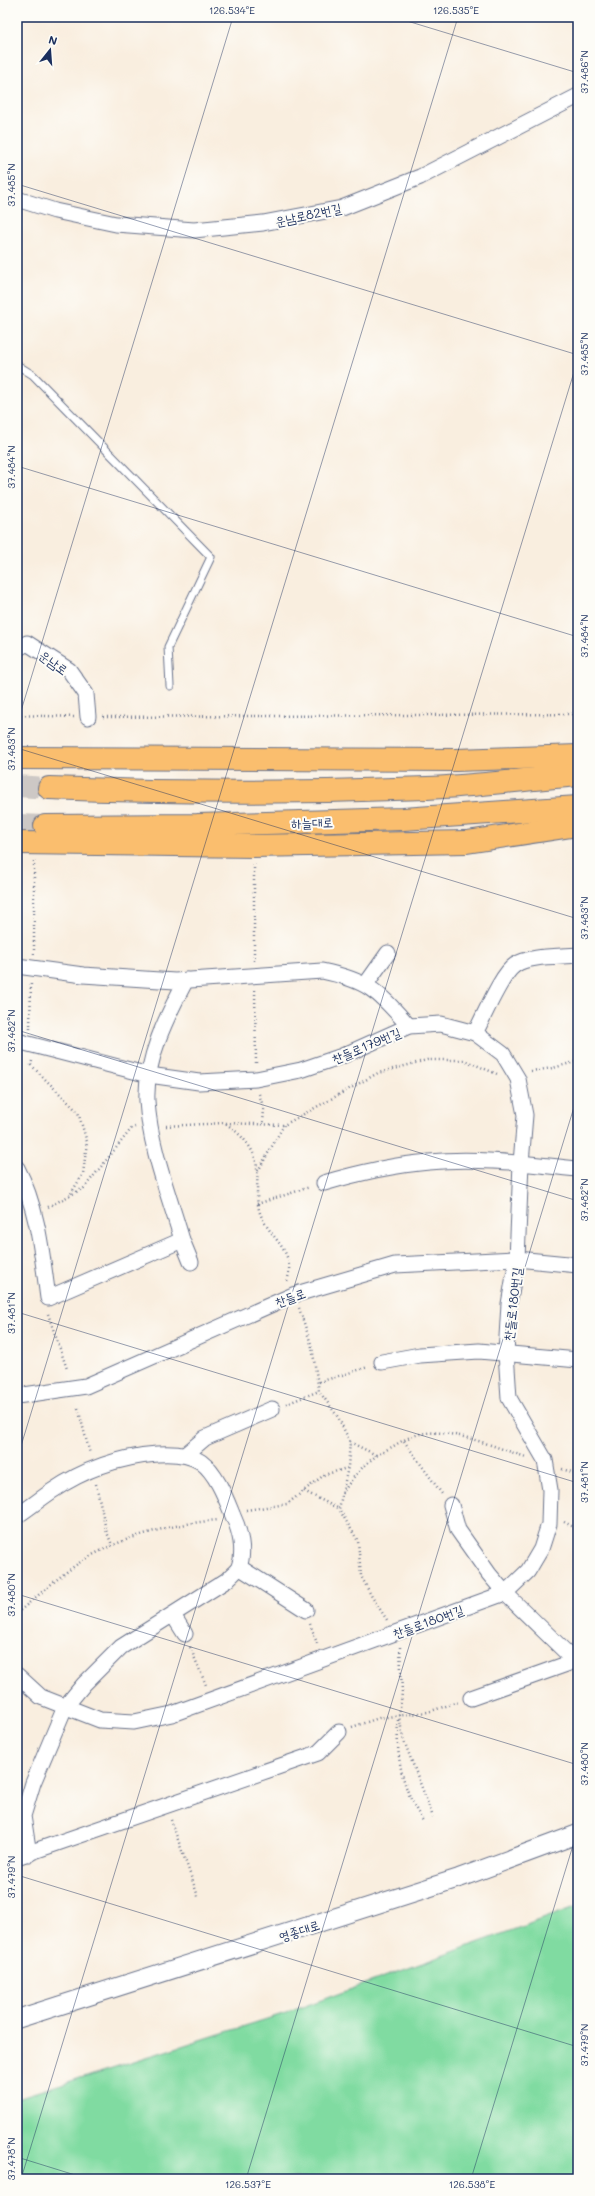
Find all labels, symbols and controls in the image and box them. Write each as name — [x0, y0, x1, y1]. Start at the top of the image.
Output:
text: 126.534°E — [209, 3, 255, 17]
text: 126.535°E — [433, 3, 479, 17]
north arrow — [30, 30, 70, 70]
text: N — [47, 32, 59, 48]
text: 37.486°N — [577, 50, 591, 94]
text: 37.485°N — [4, 163, 18, 207]
street label: 운남로82번길 — [273, 199, 343, 229]
text: 37.485°N — [577, 332, 591, 376]
text: 37.484°N — [4, 445, 18, 489]
text: 37.484°N — [577, 614, 591, 658]
street label: 운남로 — [36, 646, 72, 678]
text: 37.483°N — [4, 727, 18, 771]
street label: 하늘대로 — [291, 813, 333, 831]
text: 37.483°N — [577, 896, 591, 940]
text: 37.482°N — [4, 1009, 18, 1053]
street label: 찬들로179번길 — [329, 1023, 403, 1067]
text: 37.482°N — [577, 1178, 591, 1222]
street label: 찬들로180번길 — [499, 1266, 525, 1342]
street label: 찬들로 — [272, 1284, 308, 1310]
text: 37.481°N — [4, 1292, 18, 1334]
text: 37.481°N — [577, 1461, 591, 1503]
text: 37.480°N — [4, 1573, 18, 1617]
street label: 찬들로180번길 — [390, 1600, 466, 1642]
text: 37.480°N — [577, 1742, 591, 1786]
text: 37.479°N — [4, 1856, 18, 1898]
street label: 영종대로 — [276, 1915, 322, 1945]
text: 37.479°N — [577, 2024, 591, 2066]
text: 37.478°N — [4, 2137, 18, 2181]
text: 126.537°E — [225, 2177, 271, 2191]
text: 126.538°E — [449, 2177, 495, 2191]

